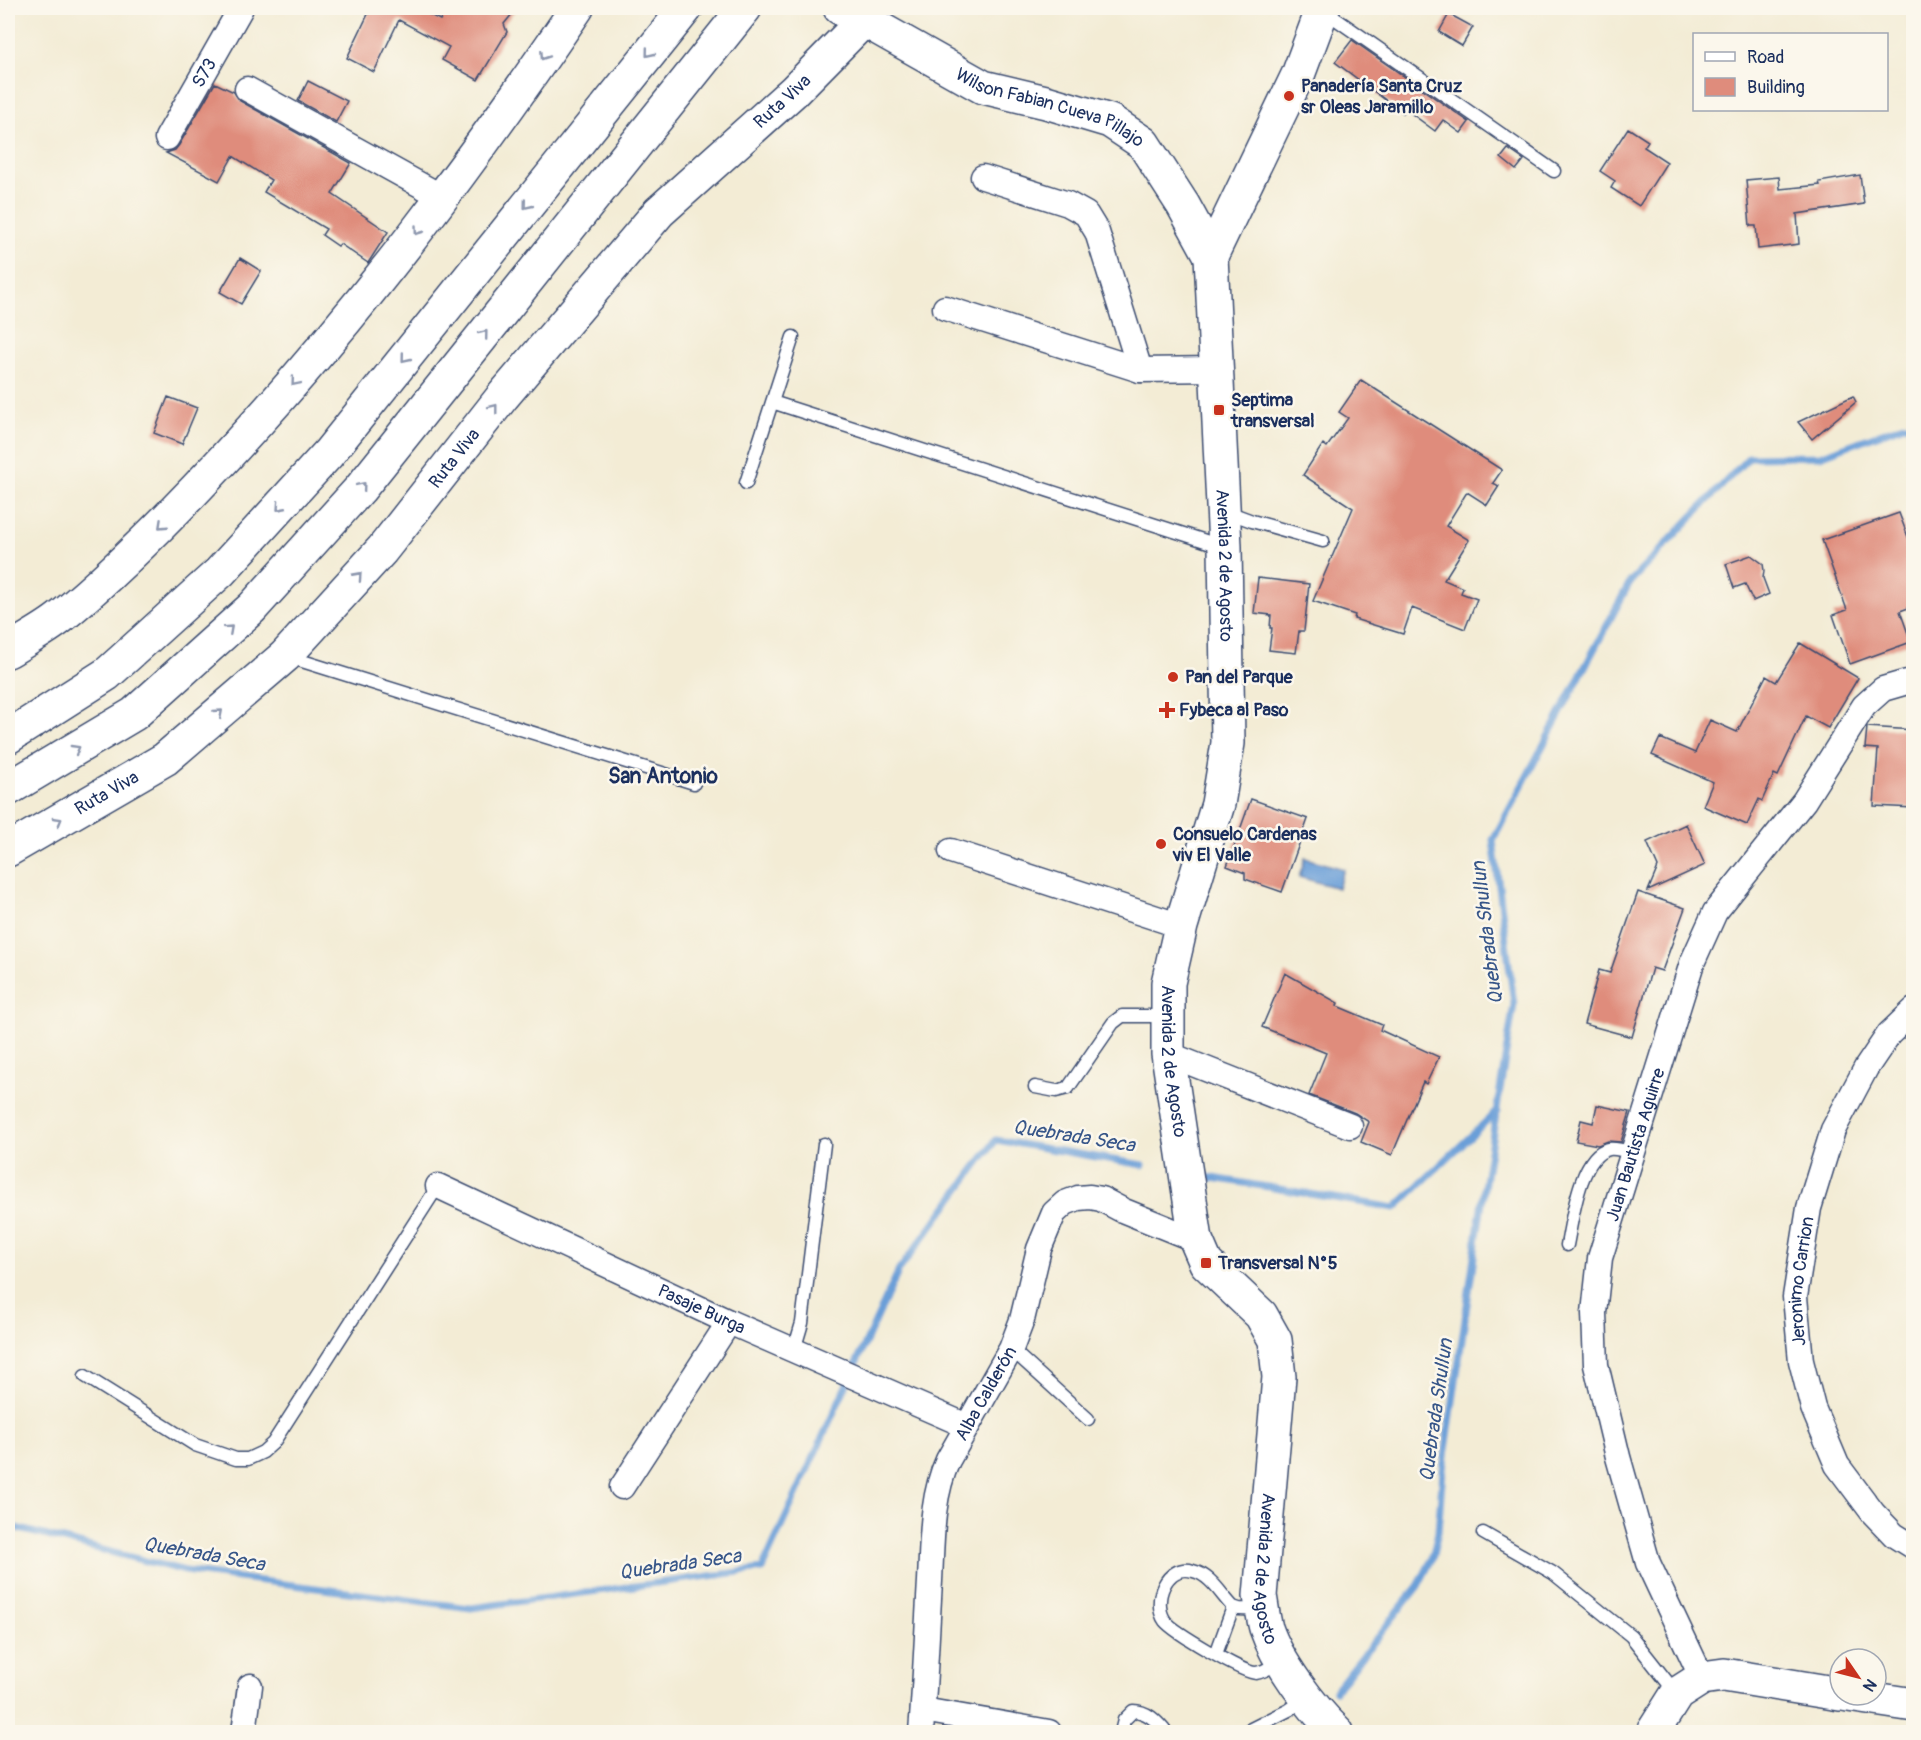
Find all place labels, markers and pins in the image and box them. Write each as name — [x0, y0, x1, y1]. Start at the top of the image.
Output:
place label: Panadería Santa Cruz sr Oleas Jaramillo — [1301, 75, 1463, 119]
marker: Panadería Santa Cruz sr Oleas Jaramillo — [1282, 89, 1296, 103]
place label: Septima transversal — [1230, 389, 1314, 433]
marker: Septima transversal — [1212, 403, 1226, 417]
place label: Pan del Parque — [1185, 666, 1294, 689]
marker: Pan del Parque — [1166, 670, 1180, 684]
place label: Fybeca al Paso — [1179, 699, 1289, 722]
marker: Fybeca al Paso — [1160, 703, 1174, 717]
place label: Consuelo Cardenas viv El Valle — [1172, 823, 1318, 867]
marker: Consuelo Cardenas viv El Valle — [1154, 837, 1168, 851]
place label: Transversal N°5 — [1217, 1252, 1338, 1275]
marker: Transversal N°5 — [1199, 1256, 1213, 1270]

